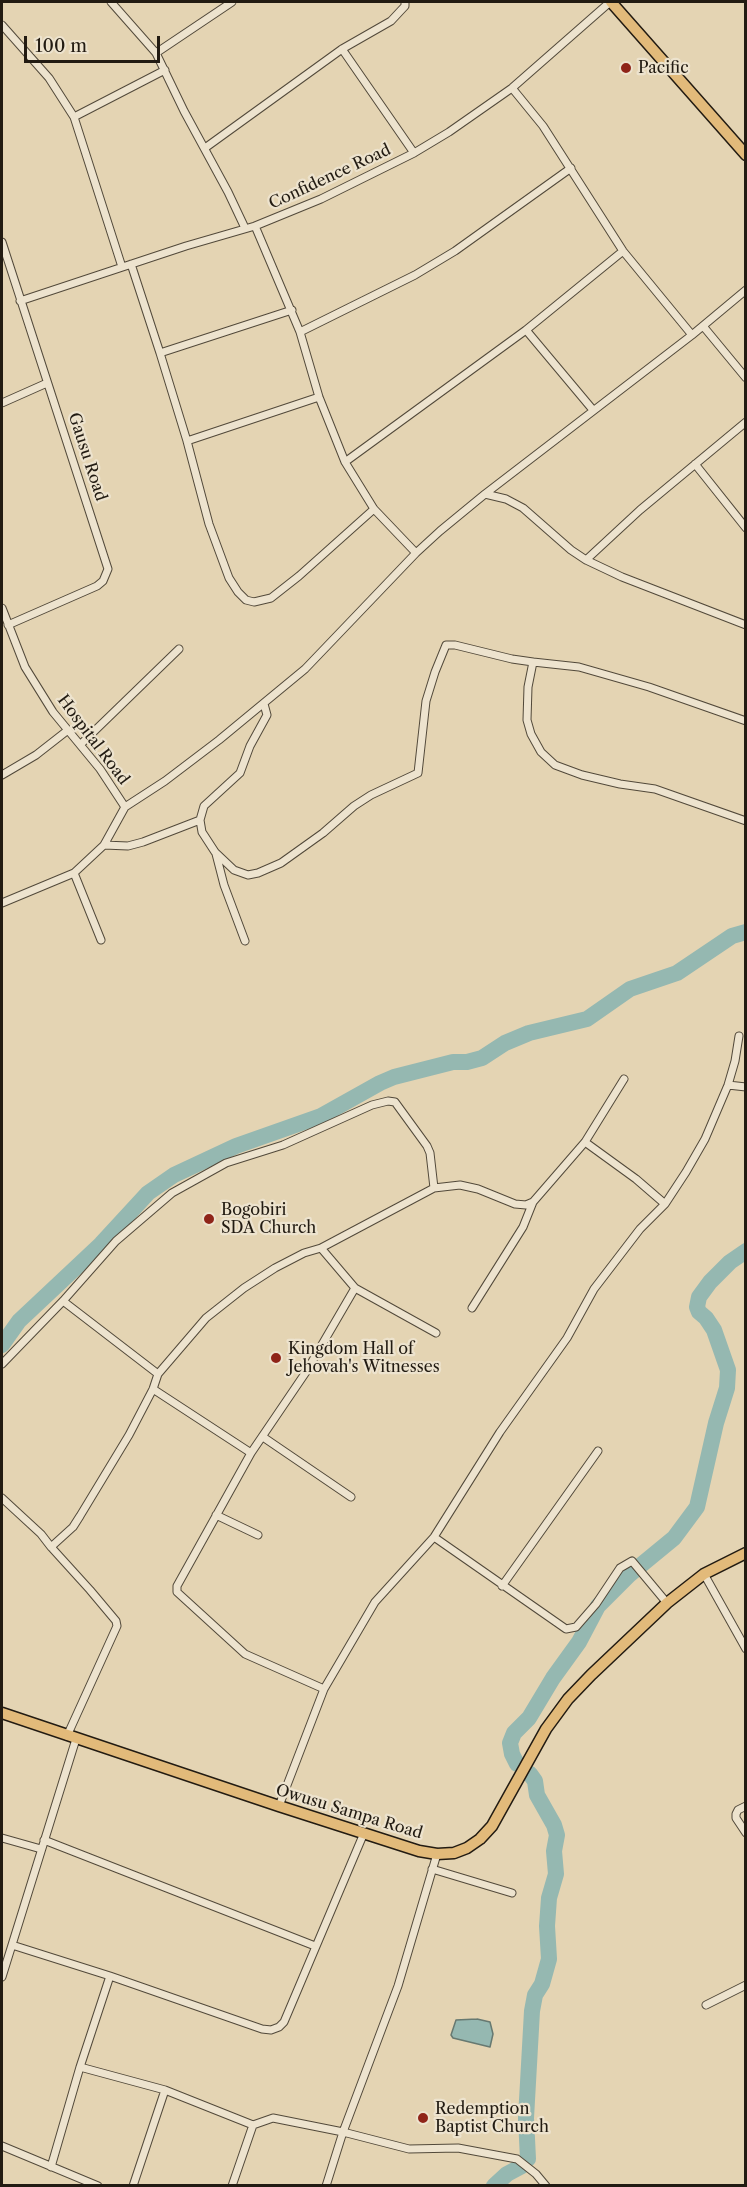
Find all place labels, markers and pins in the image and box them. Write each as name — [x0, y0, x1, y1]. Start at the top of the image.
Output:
place label: Pacific — [638, 58, 689, 78]
marker: Pacific — [619, 61, 633, 75]
place label: Bogobiri SDA Church — [221, 1200, 316, 1238]
marker: Bogobiri SDA Church — [202, 1212, 216, 1226]
place label: Kingdom Hall of Jehovah's Witnesses — [288, 1339, 440, 1377]
marker: Kingdom Hall of Jehovah's Witnesses — [269, 1351, 283, 1365]
place label: Redemption Baptist Church — [435, 2099, 549, 2137]
marker: Redemption Baptist Church — [416, 2111, 430, 2125]

